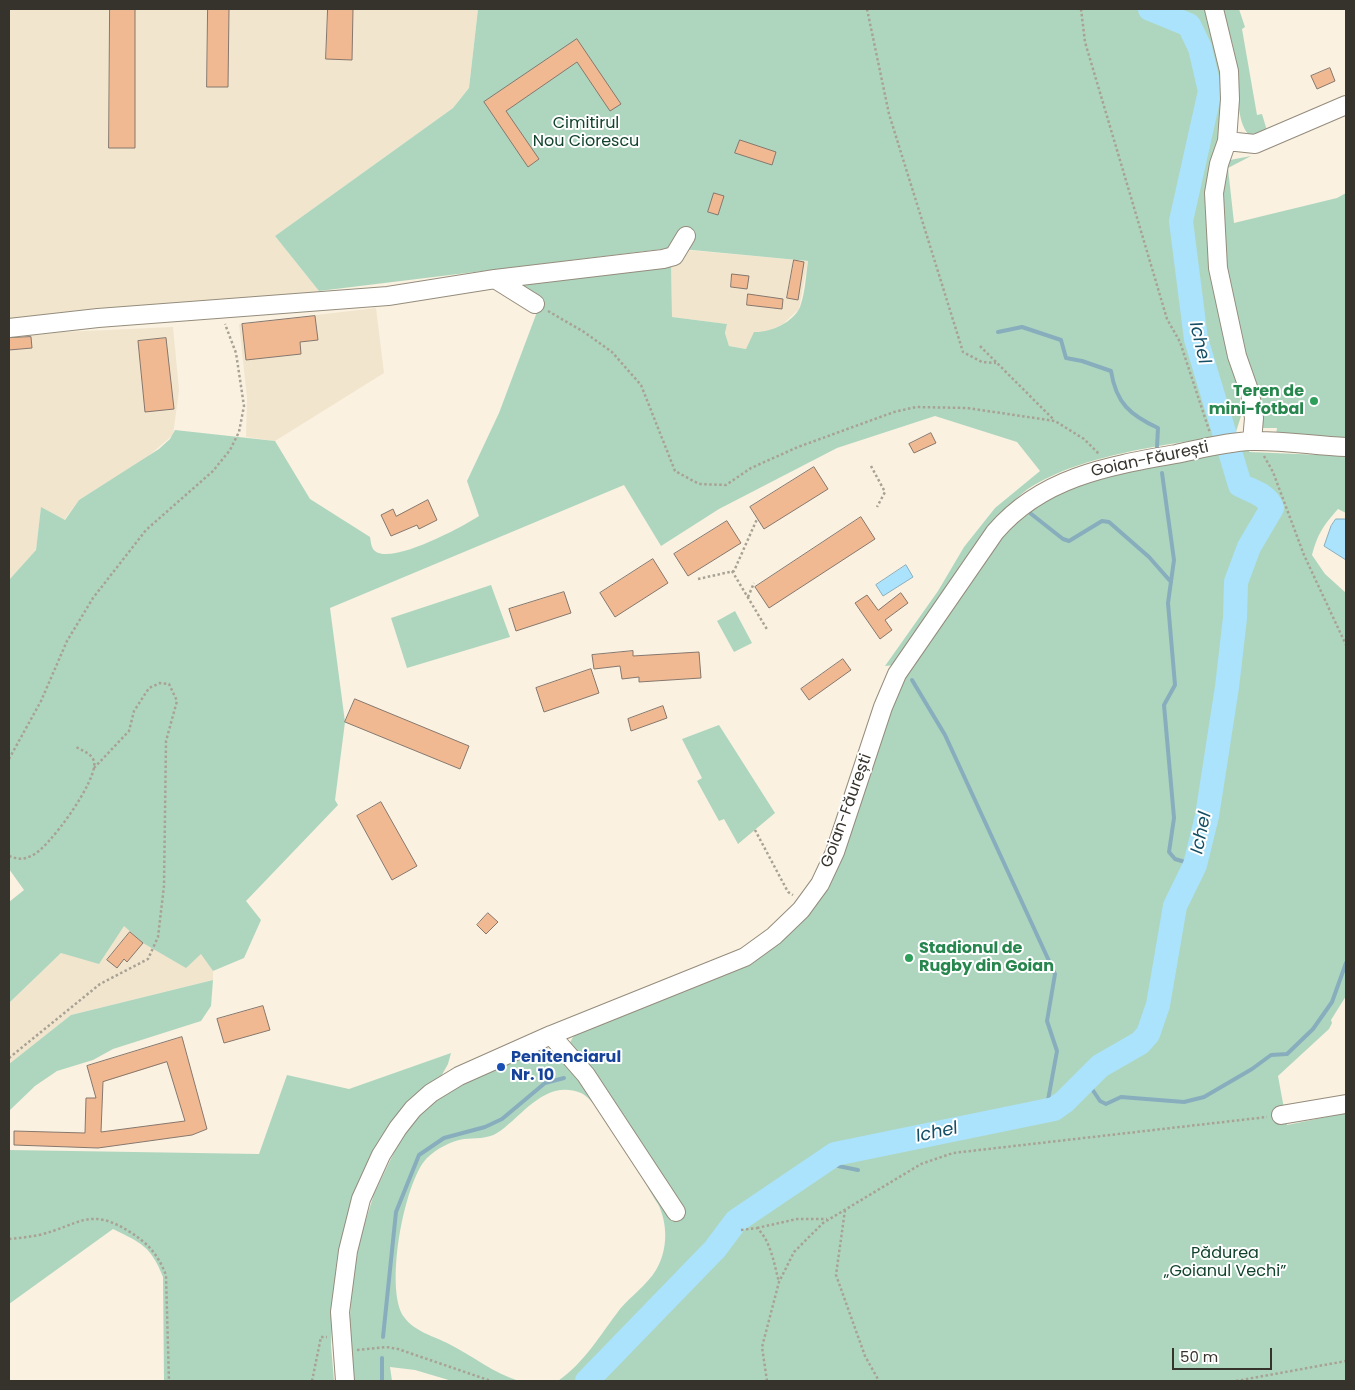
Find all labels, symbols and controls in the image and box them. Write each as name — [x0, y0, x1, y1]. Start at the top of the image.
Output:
park label: Cimitirul Nou Ciorescu — [533, 114, 639, 152]
water label: Ichel — [1184, 320, 1214, 366]
place label: Teren de mini-fotbal — [1209, 382, 1304, 420]
marker: Teren de mini-fotbal — [1308, 395, 1320, 407]
street label: Goian-Făurești — [1090, 438, 1210, 482]
street label: Goian-Făurești — [818, 752, 876, 870]
water label: Ichel — [1187, 810, 1217, 856]
place label: Stadionul de Rugby din Goian — [919, 939, 1054, 977]
marker: Stadionul de Rugby din Goian — [903, 952, 915, 964]
place label: Penitenciarul Nr. 10 — [511, 1048, 621, 1086]
marker: Penitenciarul Nr. 10 — [495, 1061, 507, 1073]
water label: Ichel — [914, 1118, 960, 1148]
park label: Pădurea „Goianul Vechi” — [1164, 1244, 1286, 1282]
scale bar — [1175, 1338, 1275, 1370]
text: 50 m — [1180, 1346, 1218, 1367]

